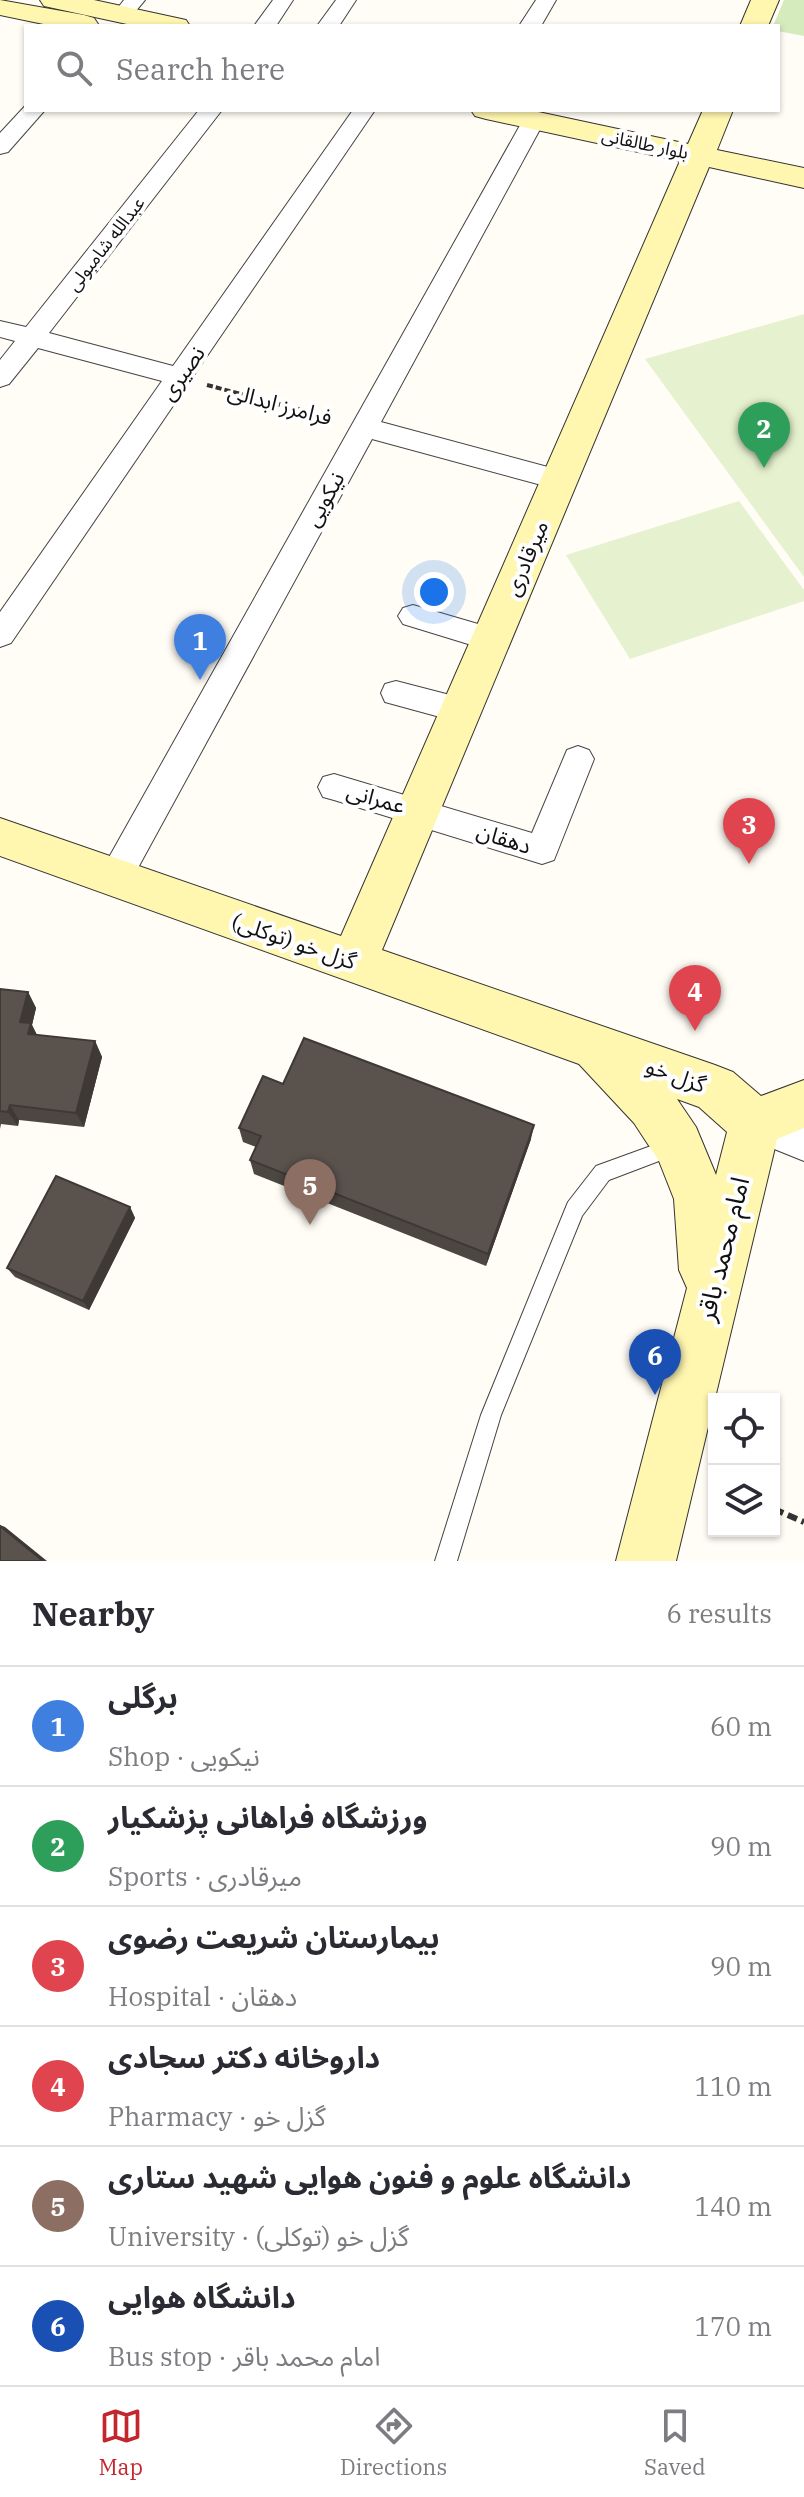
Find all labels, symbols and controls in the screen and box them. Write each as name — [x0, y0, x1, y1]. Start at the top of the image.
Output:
search box — [24, 24, 780, 112]
icon: search — [52, 46, 96, 90]
text: Search here — [116, 49, 285, 88]
street label: بلوار طالقانی — [600, 123, 691, 164]
street label: عبدالله شامبولی — [62, 192, 150, 295]
street label: نصیری — [152, 340, 211, 406]
street label: فرامرز ابدالی — [225, 376, 335, 431]
pin: 2 — [738, 402, 790, 468]
street label: نیکویی — [297, 466, 350, 531]
street label: میرقادری — [497, 516, 554, 600]
your location — [414, 572, 454, 612]
pin: 1 — [174, 614, 226, 680]
street label: عمرانی — [344, 775, 409, 820]
pin: 3 — [723, 798, 775, 864]
street label: دهقان — [473, 815, 535, 860]
street label: گزل خو (توکلی) — [228, 906, 361, 976]
pin: 4 — [669, 965, 721, 1031]
street label: گزل خو — [642, 1050, 711, 1099]
pin: 5 — [284, 1159, 336, 1225]
street label: امام محمد باقر — [687, 1173, 760, 1326]
pin: 6 — [629, 1329, 681, 1395]
map controls — [708, 1393, 780, 1537]
button: locate — [708, 1393, 780, 1465]
button: layers — [708, 1465, 780, 1537]
text: Nearby — [32, 1591, 154, 1635]
text: 6 results — [666, 1596, 772, 1630]
text: برگلی — [108, 1677, 178, 1716]
text: 1 — [50, 1709, 66, 1743]
text: 60 m — [710, 1709, 772, 1743]
text: Shop · نیکویی — [108, 1739, 260, 1773]
text: ورزشگاه فراهانی پزشکیار — [108, 1797, 427, 1836]
text: 2 — [50, 1829, 66, 1863]
text: 90 m — [710, 1829, 772, 1863]
text: Sports · میرقادری — [108, 1859, 302, 1893]
text: بیمارستان شریعت رضوی — [108, 1917, 440, 1956]
text: 3 — [50, 1949, 66, 1983]
text: 90 m — [710, 1949, 772, 1983]
text: Hospital · دهقان — [108, 1979, 297, 2013]
text: داروخانه دکتر سجادی — [108, 2037, 380, 2076]
text: 4 — [50, 2069, 66, 2103]
text: 110 m — [694, 2069, 772, 2103]
text: Pharmacy · گزل خو — [108, 2099, 326, 2133]
text: دانشگاه علوم و فنون هوایی شهید ستاری — [108, 2157, 631, 2196]
text: 5 — [50, 2189, 66, 2223]
text: 140 m — [694, 2189, 772, 2223]
text: University · گزل خو (توکلی) — [108, 2219, 409, 2253]
text: دانشگاه هوایی — [108, 2277, 296, 2316]
text: 6 — [50, 2309, 66, 2343]
text: 170 m — [694, 2309, 772, 2343]
text: Bus stop · امام محمد باقر — [108, 2339, 380, 2373]
tab: Map — [98, 2404, 143, 2481]
tab: Directions — [340, 2404, 447, 2481]
tab: Saved — [644, 2404, 706, 2481]

